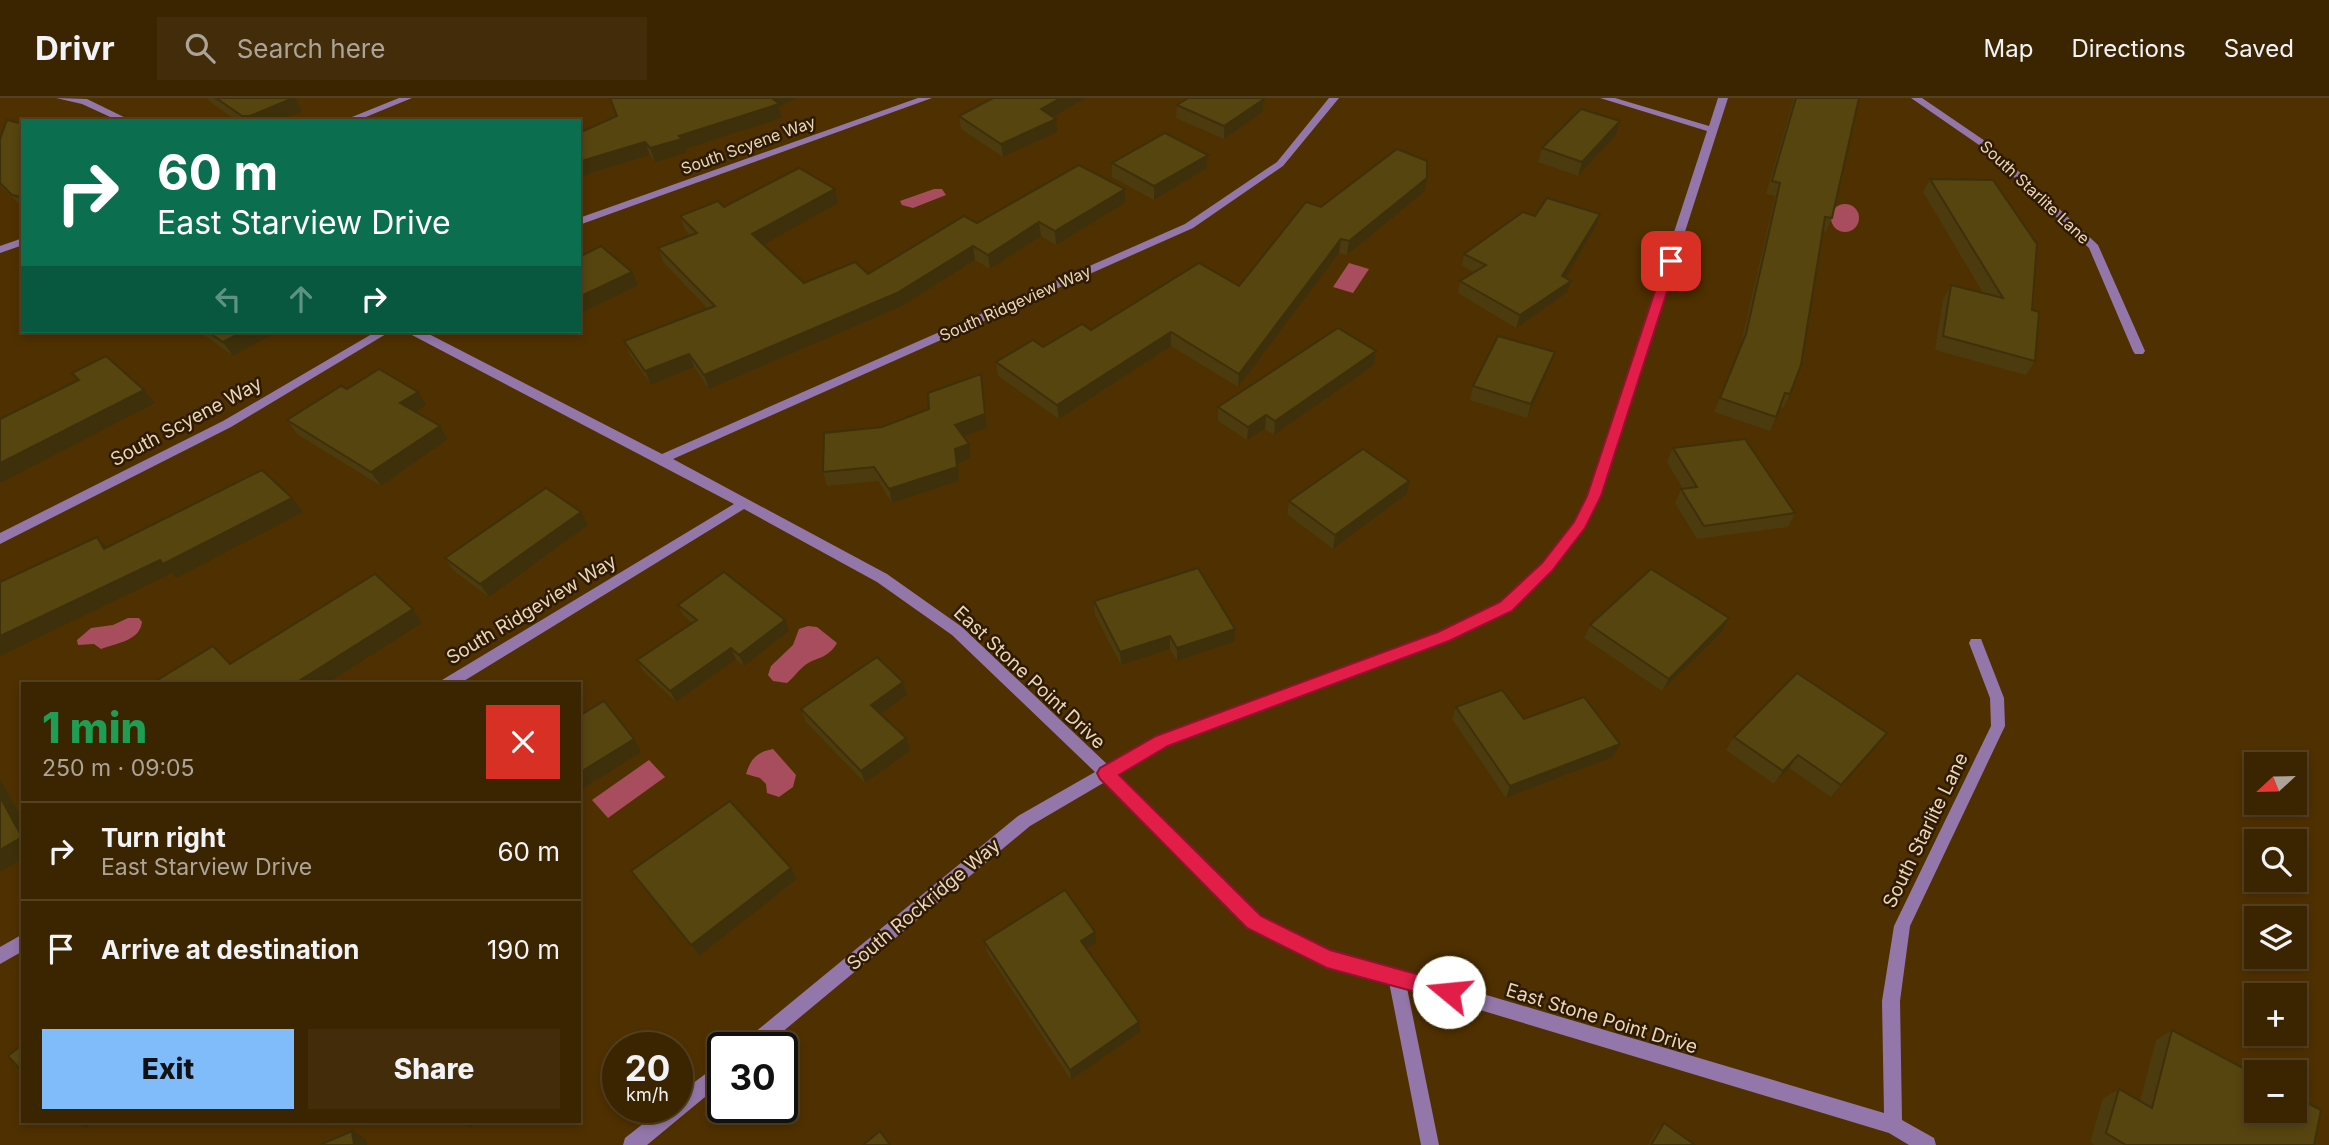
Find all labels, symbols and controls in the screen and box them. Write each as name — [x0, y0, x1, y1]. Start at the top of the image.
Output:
search box — [157, 17, 647, 80]
text: Drivr — [35, 28, 115, 68]
icon: search — [181, 29, 219, 67]
text: Search here — [237, 33, 385, 64]
text: Map — [1984, 34, 2033, 63]
text: Directions — [2071, 34, 2186, 63]
text: Saved — [2224, 34, 2294, 63]
street label: South Scyene Way — [678, 111, 818, 179]
street label: South Starlite Lane — [1976, 136, 2094, 248]
text: 60 m — [157, 143, 278, 202]
icon: right — [42, 147, 133, 238]
text: East Starview Drive — [157, 203, 451, 242]
pin — [1641, 231, 1701, 291]
icon: arrive — [1652, 242, 1690, 280]
street label: South Ridgeview Way — [936, 261, 1094, 345]
icon: left — [209, 280, 247, 318]
icon: ahead — [282, 280, 320, 318]
icon: right — [355, 280, 393, 318]
street label: South Scyene Way — [107, 372, 266, 471]
street label: South Ridgeview Way — [442, 549, 621, 669]
street label: East Stone Point Drive — [949, 601, 1110, 754]
text: 1 min — [42, 702, 147, 753]
button: close — [486, 705, 560, 779]
street label: South Starlite Lane — [1878, 749, 1973, 911]
north arrow — [2244, 752, 2306, 816]
map controls — [2244, 752, 2307, 1123]
text: 250 m · 09:05 — [42, 754, 195, 782]
text: Turn right — [101, 822, 226, 853]
button: search — [2244, 829, 2307, 892]
icon: right — [42, 832, 80, 870]
street label: South Rockridge Way — [842, 833, 1005, 975]
text: 60 m — [497, 836, 560, 867]
text: East Starview Drive — [101, 853, 312, 881]
button: layers — [2244, 906, 2307, 969]
icon: arrive — [42, 930, 80, 968]
text: Arrive at destination — [101, 934, 360, 965]
text: 190 m — [487, 934, 560, 965]
position arrow — [1412, 955, 1486, 1029]
street label: East Stone Point Drive — [1503, 978, 1700, 1059]
button: + — [2244, 983, 2307, 1046]
button: Exit — [42, 1029, 294, 1109]
button: Share — [308, 1029, 560, 1109]
speed limit sign: 30 — [707, 1032, 798, 1123]
text: 20 — [625, 1047, 670, 1089]
button: − — [2244, 1060, 2307, 1123]
text: km/h — [626, 1084, 669, 1105]

